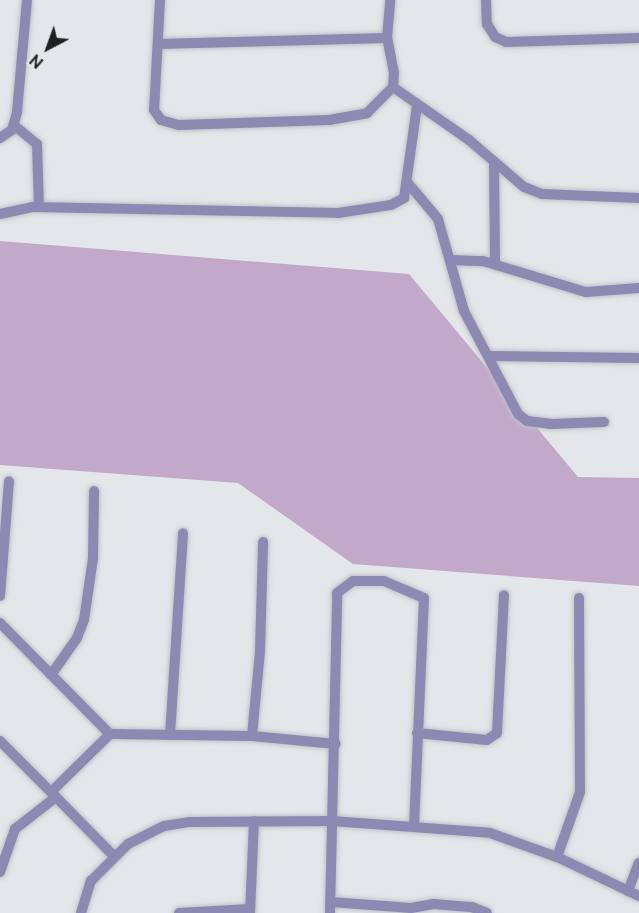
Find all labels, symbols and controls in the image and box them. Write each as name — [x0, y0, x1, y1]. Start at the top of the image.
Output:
north arrow — [18, 18, 78, 78]
text: N — [26, 51, 47, 72]

